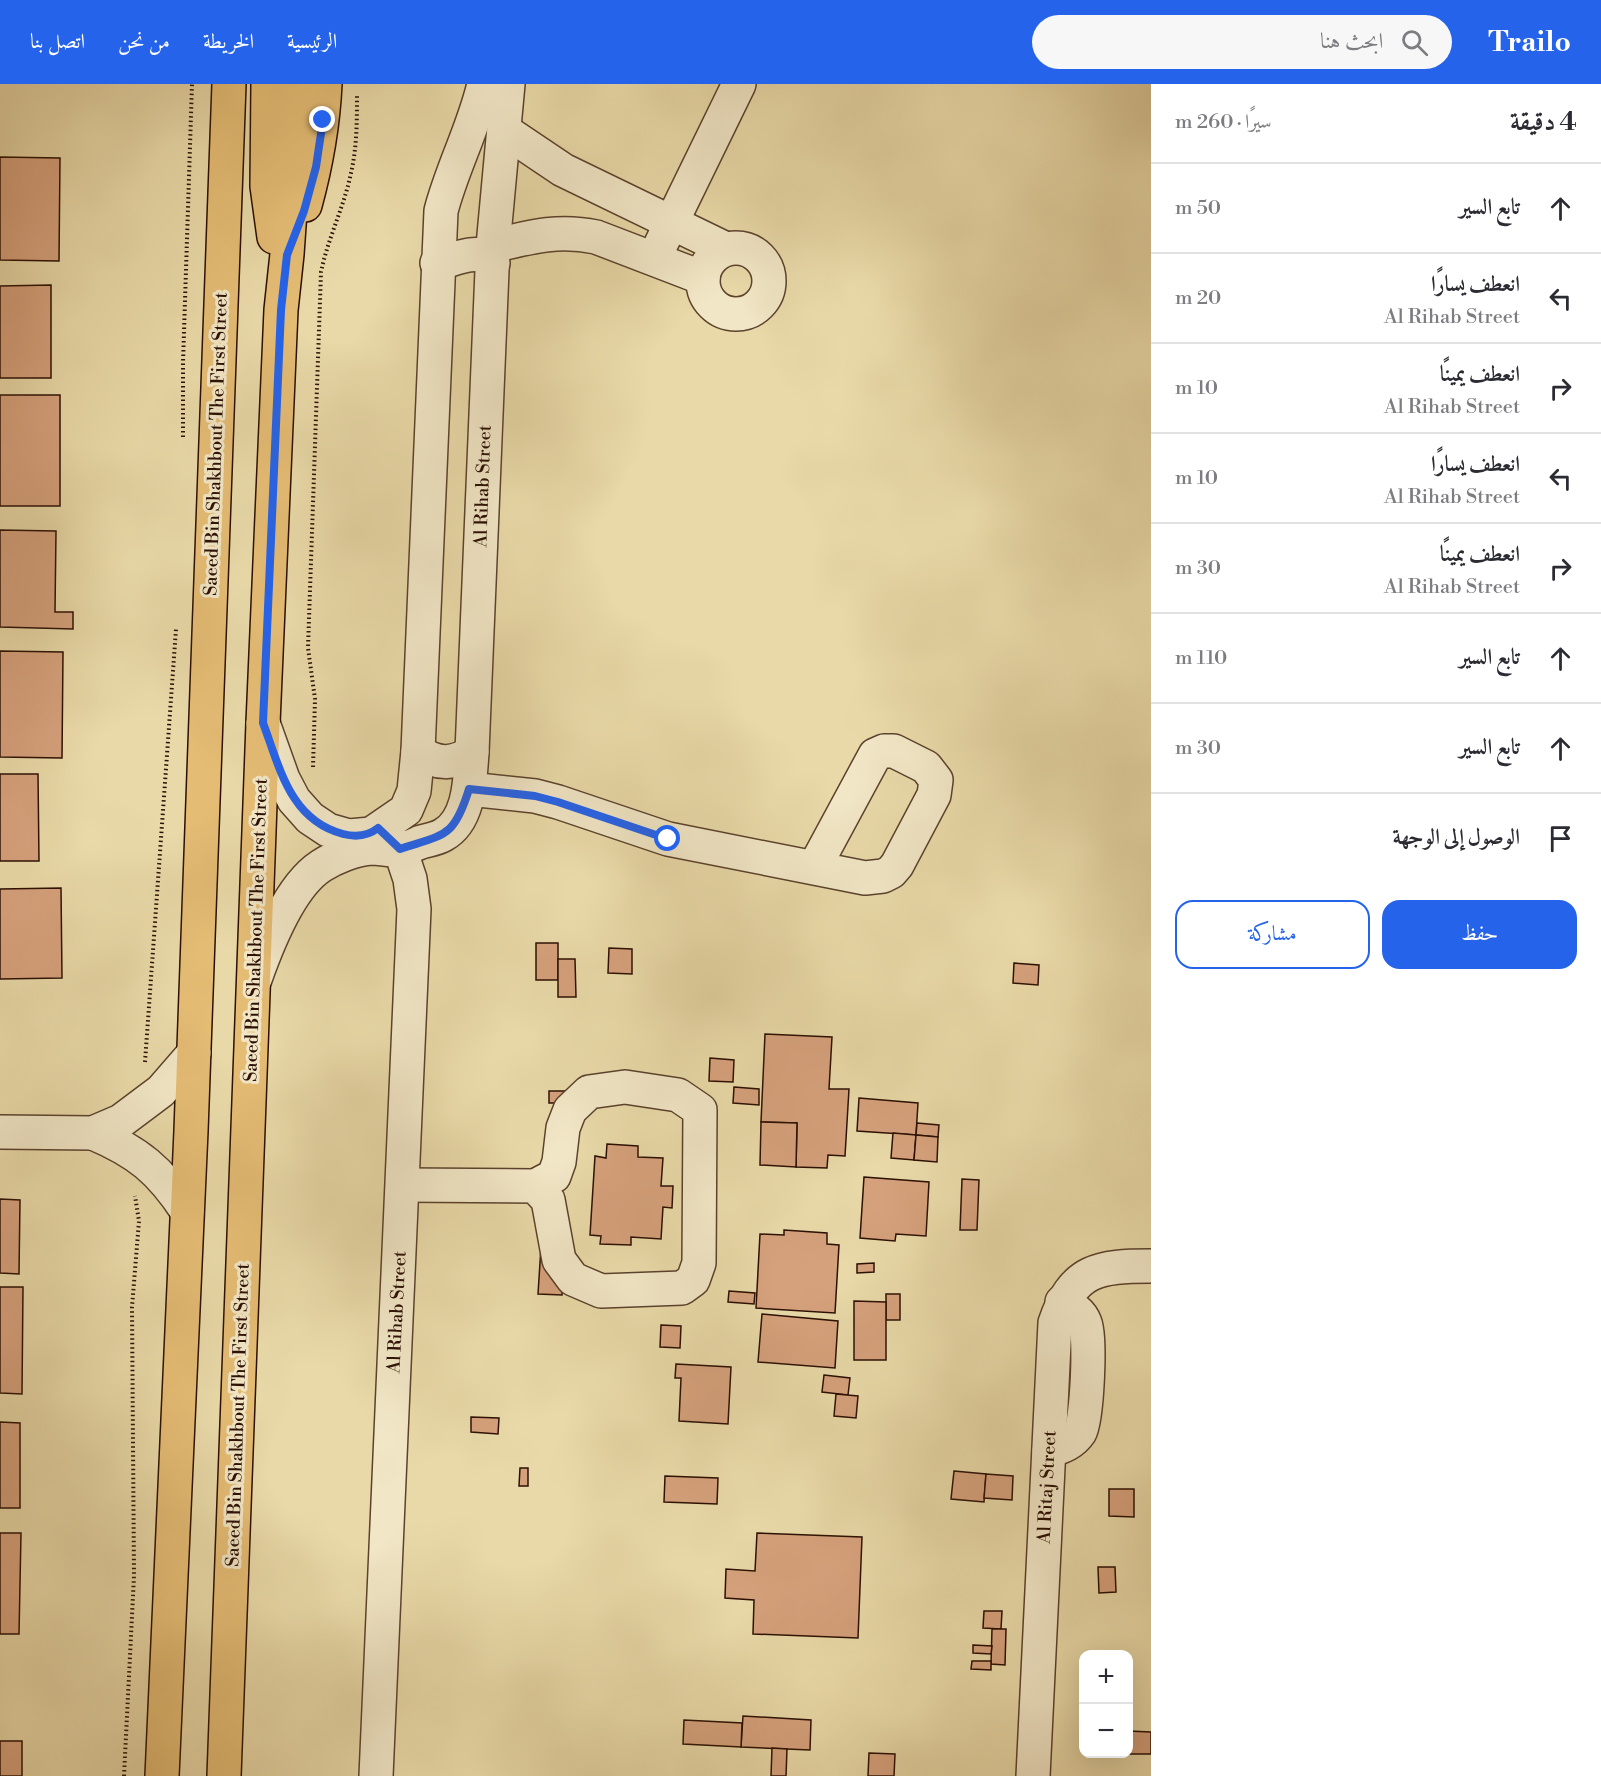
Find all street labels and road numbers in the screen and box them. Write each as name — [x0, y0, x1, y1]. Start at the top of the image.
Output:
street label: Saeed Bin Shakhbout The First Street — [199, 291, 233, 596]
street label: Al Rihab Street — [469, 424, 497, 549]
street label: Saeed Bin Shakhbout The First Street — [239, 777, 273, 1082]
street label: Al Rihab Street — [382, 1250, 412, 1375]
street label: Saeed Bin Shakhbout The First Street — [221, 1262, 255, 1567]
street label: Al Ritaj Street — [1032, 1429, 1061, 1545]

